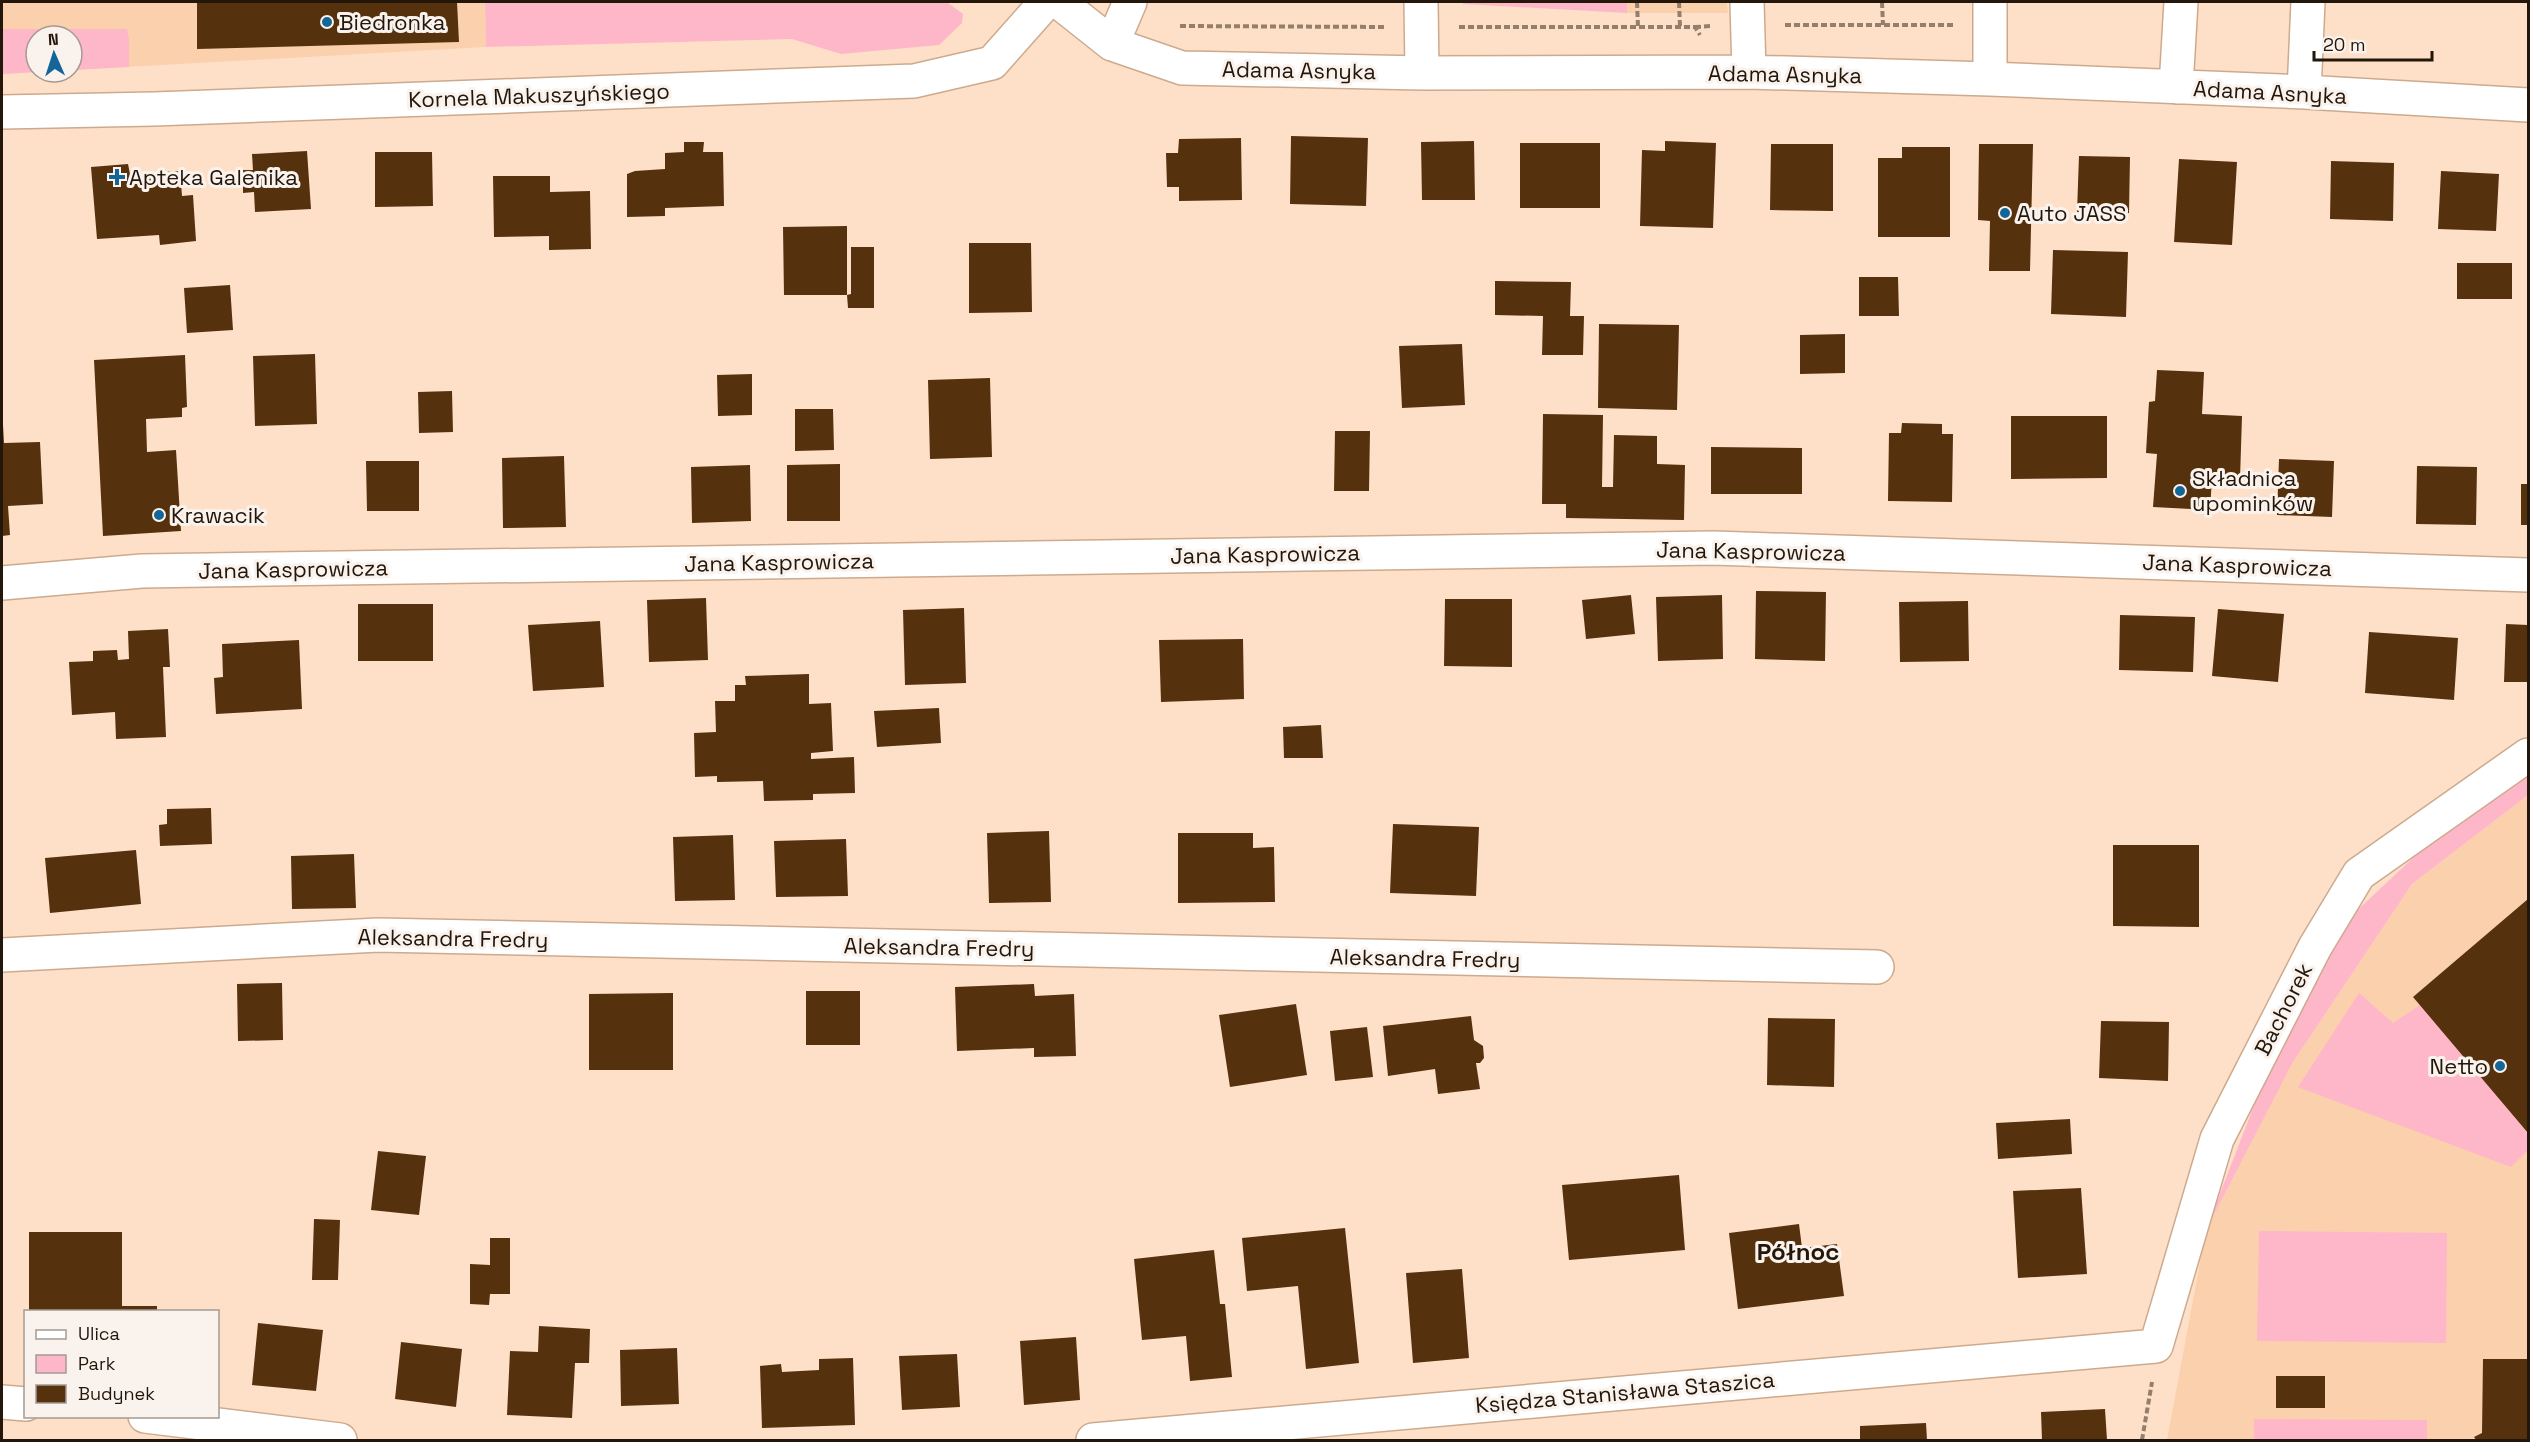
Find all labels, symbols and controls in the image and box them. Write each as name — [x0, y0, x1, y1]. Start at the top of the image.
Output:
place label: Biedronka — [339, 8, 446, 36]
marker: Biedronka — [320, 15, 334, 29]
north arrow — [24, 24, 84, 84]
scale bar — [2314, 24, 2432, 62]
text: N — [47, 29, 59, 50]
text: 20 m — [2323, 33, 2366, 56]
street label: Adama Asnyka — [1222, 55, 1377, 85]
street label: Adama Asnyka — [1708, 59, 1863, 89]
street label: Adama Asnyka — [2192, 74, 2348, 110]
street label: Kornela Makuszyńskiego — [408, 76, 670, 114]
place label: Apteka Galenika — [129, 163, 298, 191]
marker: Apteka Galenika — [110, 170, 124, 184]
place label: Auto JASS — [2017, 199, 2126, 227]
marker: Auto JASS — [1998, 206, 2012, 220]
place label: Składnica upominków — [2192, 464, 2313, 517]
marker: Składnica upominków — [2173, 484, 2187, 498]
place label: Krawacik — [171, 501, 265, 529]
marker: Krawacik — [152, 508, 166, 522]
street label: Jana Kasprowicza — [1656, 535, 1846, 567]
street label: Jana Kasprowicza — [1170, 538, 1360, 570]
street label: Jana Kasprowicza — [684, 546, 874, 578]
street label: Jana Kasprowicza — [2142, 548, 2333, 582]
street label: Jana Kasprowicza — [198, 553, 388, 585]
street label: Aleksandra Fredry — [357, 922, 549, 954]
street label: Aleksandra Fredry — [843, 931, 1035, 963]
street label: Aleksandra Fredry — [1329, 942, 1521, 974]
street label: Bachorek — [2248, 958, 2318, 1060]
place label: Netto — [2430, 1052, 2488, 1080]
marker: Netto — [2493, 1059, 2507, 1073]
district label: Północ — [1757, 1236, 1839, 1267]
legend — [24, 1310, 219, 1418]
text: Ulica — [78, 1322, 120, 1345]
text: Park — [78, 1352, 116, 1375]
street label: Księdza Stanisława Staszica — [1474, 1365, 1776, 1419]
text: Budynek — [78, 1382, 155, 1405]

